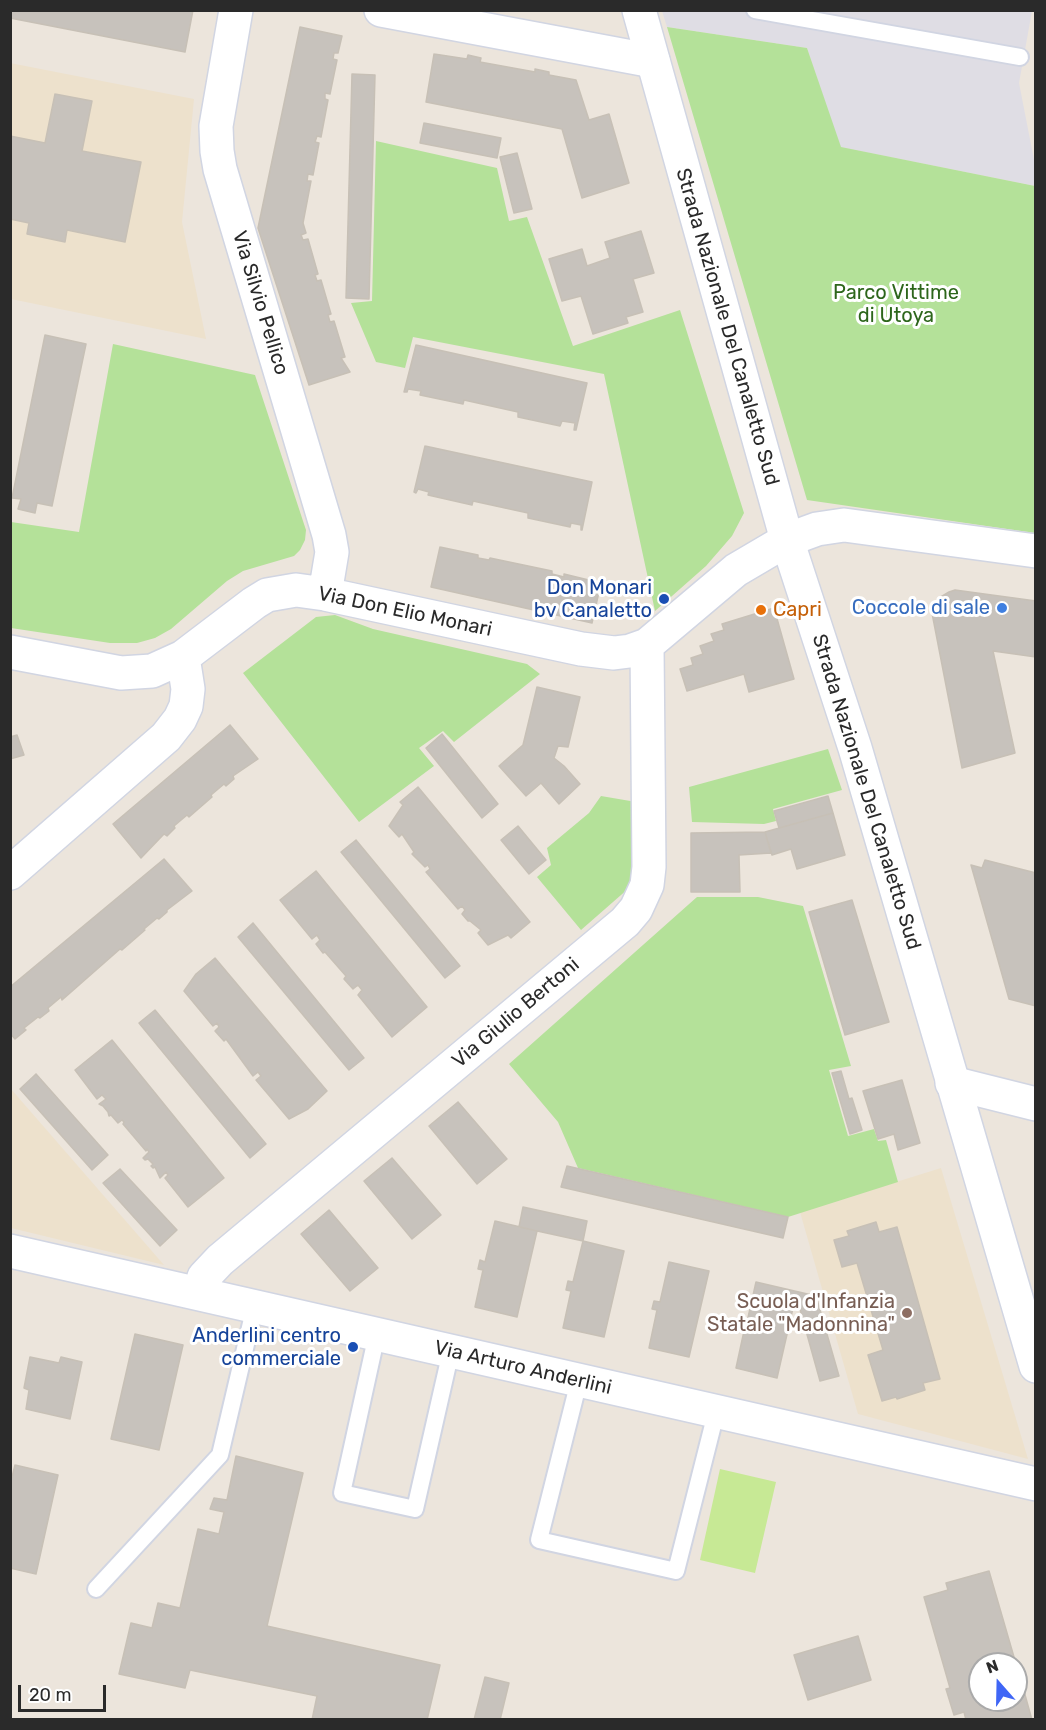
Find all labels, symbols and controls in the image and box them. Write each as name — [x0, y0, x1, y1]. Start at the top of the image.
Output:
street label: Strada Nazionale Del Canaletto Sud — [670, 166, 784, 488]
street label: Via Silvio Pellico — [227, 228, 293, 378]
park label: Parco Vittime di Utoya — [833, 281, 959, 328]
place label: Don Monari bv Canaletto — [534, 576, 652, 623]
street label: Via Don Elio Monari — [316, 582, 494, 642]
marker: Don Monari bv Canaletto — [657, 592, 671, 606]
place label: Coccole di sale — [852, 596, 990, 620]
place label: Capri — [773, 598, 822, 622]
marker: Coccole di sale — [995, 601, 1009, 615]
marker: Capri — [754, 603, 768, 617]
street label: Strada Nazionale Del Canaletto Sud — [806, 631, 926, 953]
street label: Via Giulio Bertoni — [447, 953, 585, 1073]
place label: Scuola d'Infanzia Statale "Madonnina" — [707, 1290, 895, 1337]
marker: Scuola d'Infanzia Statale "Madonnina" — [900, 1306, 914, 1320]
place label: Anderlini centro commerciale — [192, 1324, 341, 1371]
street label: Via Arturo Anderlini — [432, 1336, 614, 1400]
marker: Anderlini centro commerciale — [346, 1340, 360, 1354]
north arrow — [968, 1652, 1028, 1712]
text: N — [984, 1656, 1001, 1677]
scale bar — [21, 1673, 110, 1711]
text: 20 m — [29, 1684, 71, 1706]

